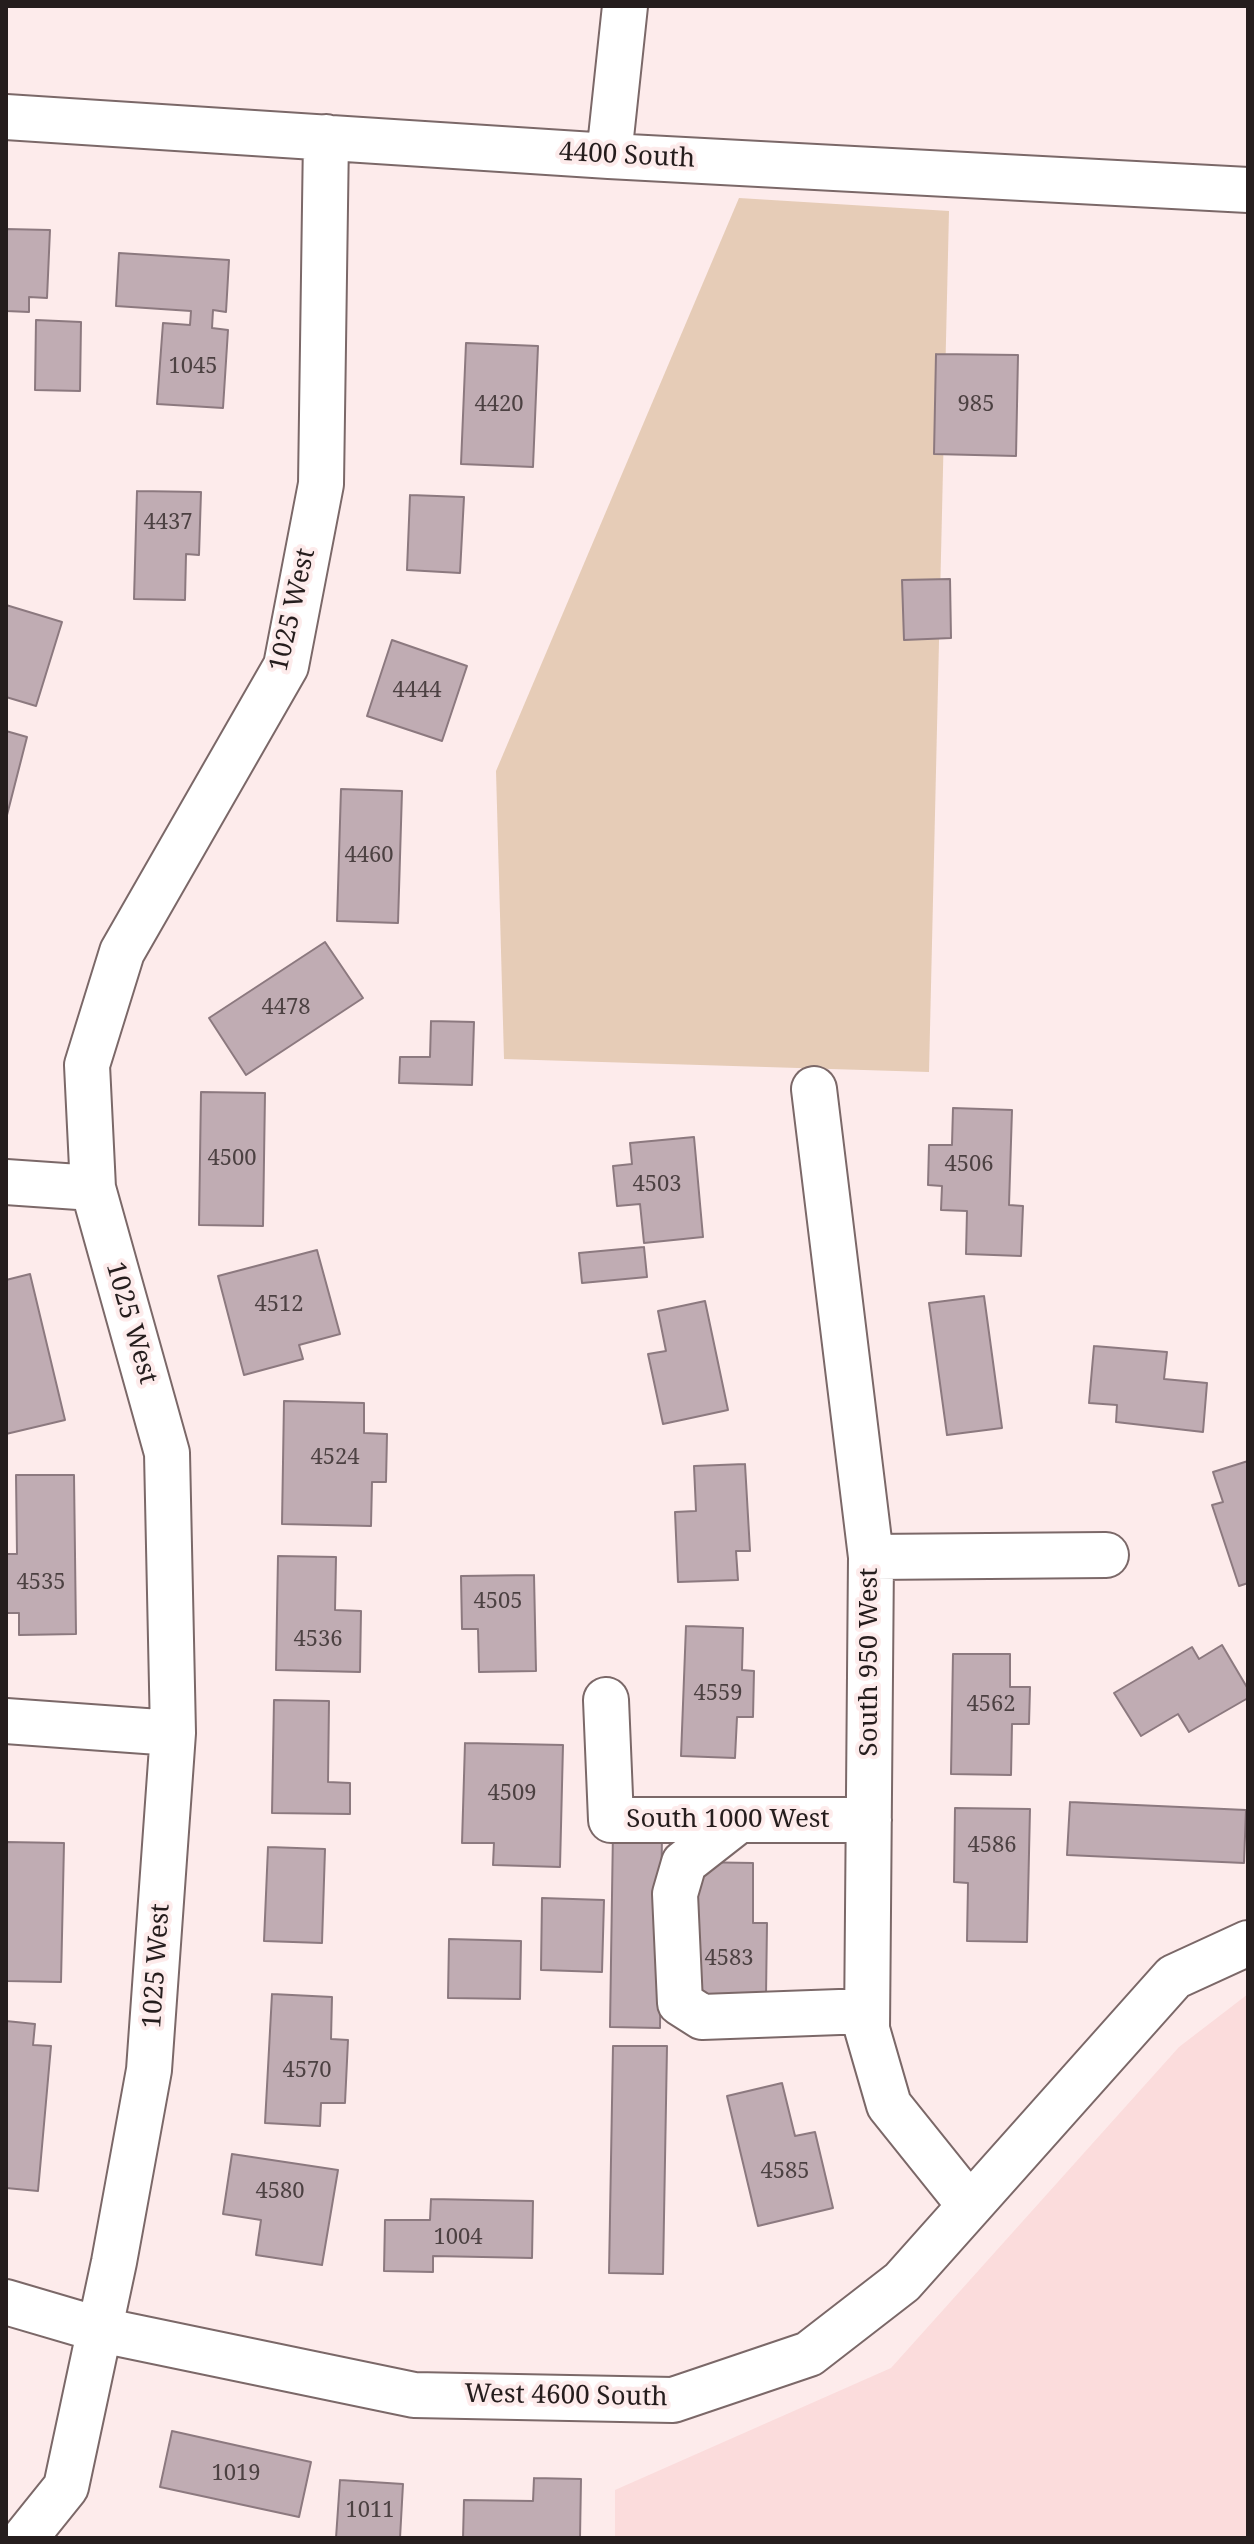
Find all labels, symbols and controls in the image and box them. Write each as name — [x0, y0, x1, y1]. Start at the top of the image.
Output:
street label: 4400 South — [558, 137, 696, 175]
house number: 1045 — [168, 354, 218, 380]
house number: 4420 — [474, 392, 524, 418]
house number: 985 — [958, 392, 994, 418]
house number: 4437 — [143, 510, 193, 536]
street label: 1025 West — [264, 545, 322, 675]
house number: 4444 — [392, 678, 442, 704]
house number: 4460 — [344, 843, 394, 869]
house number: 4478 — [261, 995, 311, 1021]
house number: 4500 — [207, 1146, 257, 1172]
house number: 4506 — [944, 1152, 994, 1178]
house number: 4503 — [632, 1172, 682, 1198]
street label: 1025 West — [99, 1258, 163, 1388]
house number: 4512 — [254, 1292, 304, 1318]
house number: 4524 — [310, 1445, 360, 1471]
street label: South 950 West — [854, 1568, 886, 1756]
house number: 4535 — [16, 1570, 66, 1596]
house number: 4505 — [473, 1589, 523, 1615]
house number: 4536 — [293, 1627, 343, 1653]
house number: 4559 — [693, 1681, 743, 1707]
house number: 4562 — [966, 1692, 1016, 1718]
house number: 4509 — [487, 1781, 537, 1807]
street label: South 1000 West — [626, 1804, 830, 1836]
house number: 4586 — [967, 1833, 1017, 1859]
street label: 1025 West — [137, 1902, 177, 2030]
house number: 4583 — [704, 1946, 754, 1972]
house number: 4570 — [282, 2058, 332, 2084]
house number: 4585 — [760, 2159, 810, 2185]
house number: 4580 — [255, 2179, 305, 2205]
house number: 1004 — [433, 2225, 483, 2251]
street label: West 4600 South — [464, 2379, 668, 2413]
house number: 1019 — [211, 2461, 261, 2487]
house number: 1011 — [345, 2498, 395, 2524]

